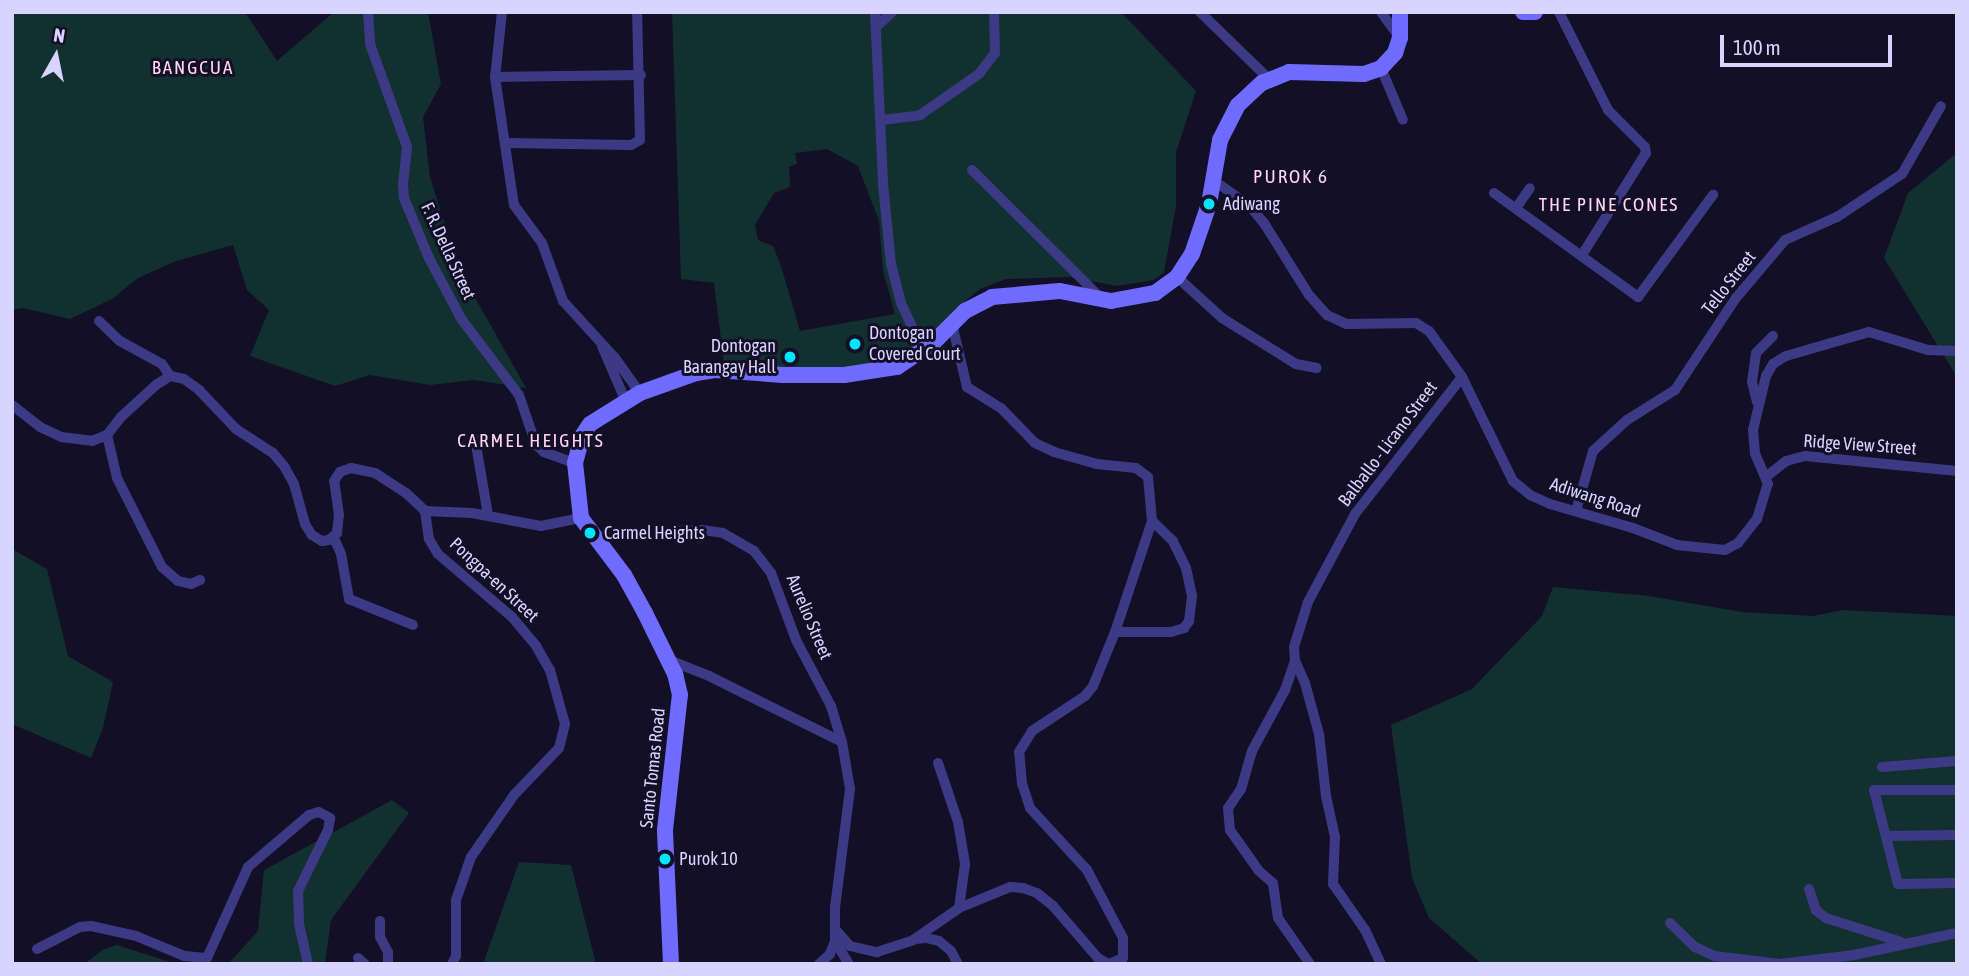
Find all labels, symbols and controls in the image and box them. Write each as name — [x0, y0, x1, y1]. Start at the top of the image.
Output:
north arrow — [21, 21, 91, 91]
scale bar — [1724, 21, 1896, 65]
text: N — [52, 24, 67, 47]
text: 100 m — [1733, 35, 1781, 59]
district label: BANGCUA — [153, 57, 233, 79]
district label: PUROK 6 — [1254, 166, 1328, 188]
place label: Adiwang — [1223, 193, 1280, 215]
district label: THE PINE CONES — [1540, 194, 1678, 216]
marker: Adiwang — [1201, 196, 1217, 212]
street label: F. R. Della Street — [416, 199, 480, 303]
street label: Tello Street — [1697, 247, 1761, 319]
place label: Dontogan Covered Court — [869, 323, 961, 366]
place label: Dontogan Barangay Hall — [683, 336, 776, 378]
marker: Dontogan Covered Court — [847, 336, 863, 352]
marker: Dontogan Barangay Hall — [782, 349, 798, 365]
street label: Balballo - Licano Street — [1334, 377, 1442, 511]
district label: CARMEL HEIGHTS — [459, 430, 603, 452]
street label: Ridge View Street — [1803, 430, 1917, 460]
street label: Adiwang Road — [1547, 473, 1643, 523]
place label: Carmel Heights — [604, 522, 705, 544]
marker: Carmel Heights — [582, 525, 598, 541]
street label: Pongpa-en Street — [445, 533, 543, 627]
street label: Aurelio Street — [781, 571, 837, 663]
street label: Santo Tomas Road — [636, 707, 670, 829]
place label: Purok 10 — [679, 848, 738, 870]
marker: Purok 10 — [657, 851, 673, 867]

